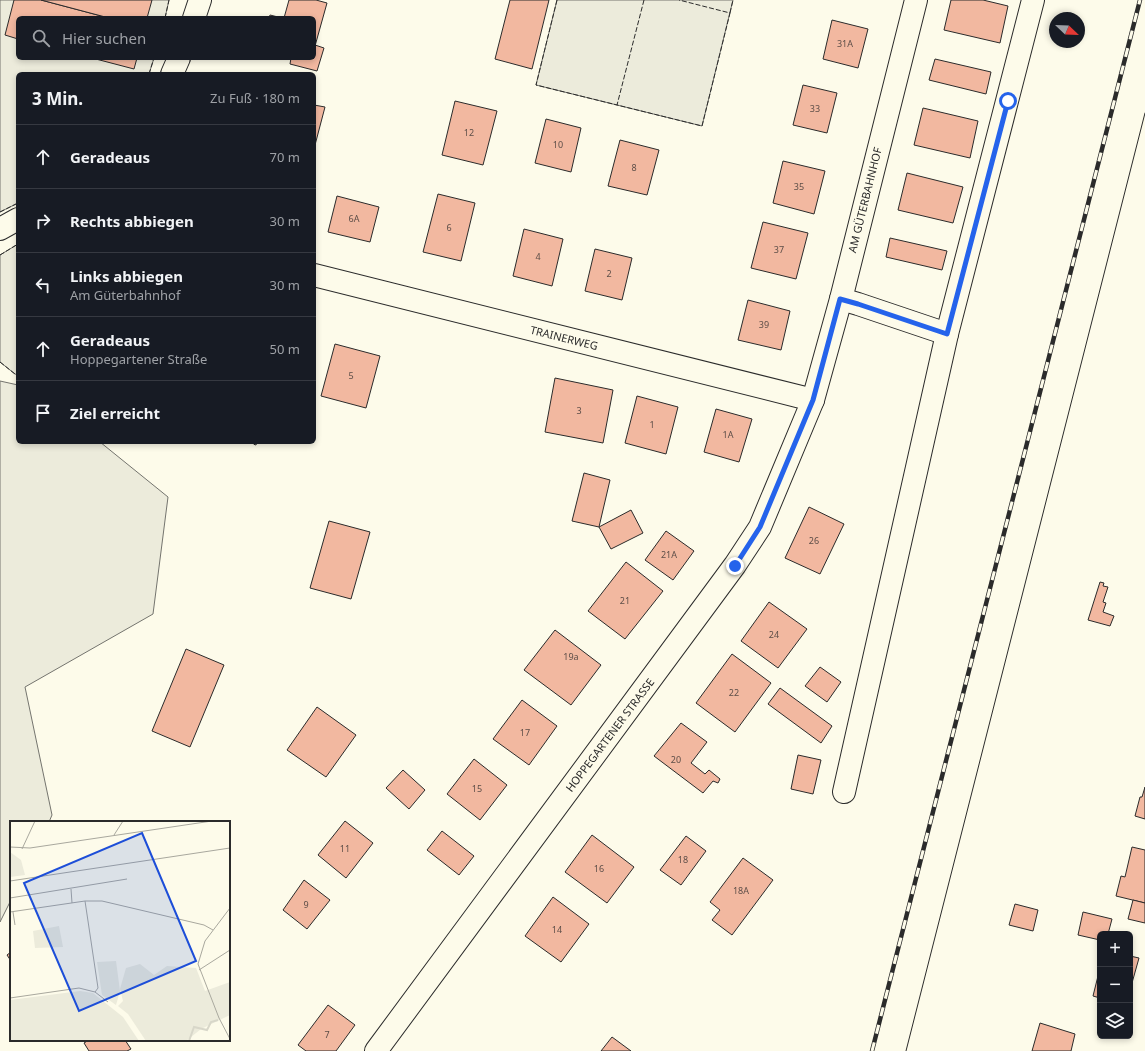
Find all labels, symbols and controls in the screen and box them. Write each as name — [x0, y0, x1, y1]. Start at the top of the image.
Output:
north arrow — [1049, 12, 1085, 48]
search box — [16, 16, 316, 60]
icon: search — [30, 27, 52, 49]
text: Hier suchen — [62, 28, 146, 48]
house number: 31A — [837, 37, 853, 50]
text: 3 Min. — [32, 87, 83, 110]
text: Zu Fuß · 180 m — [210, 89, 300, 107]
route start — [999, 92, 1017, 110]
house number: 33 — [810, 102, 820, 115]
house number: 12 — [464, 126, 474, 139]
house number: 10 — [553, 138, 563, 151]
street label: AM GÜTERBAHNHOF — [844, 145, 885, 254]
icon: ahead — [32, 146, 54, 168]
text: Geradeaus — [70, 147, 150, 167]
text: 70 m — [270, 148, 300, 166]
house number: 8 — [631, 161, 637, 174]
house number: 35 — [794, 180, 804, 193]
icon: right — [32, 210, 54, 232]
text: Rechts abbiegen — [70, 211, 194, 231]
text: 30 m — [270, 212, 300, 230]
house number: 6A — [349, 212, 360, 225]
house number: 6 — [446, 221, 452, 234]
house number: 37 — [774, 243, 784, 256]
house number: 4 — [535, 250, 541, 263]
text: Links abbiegen — [70, 266, 183, 286]
house number: 2 — [606, 267, 612, 280]
icon: left — [32, 274, 54, 296]
text: 30 m — [270, 276, 300, 294]
text: Am Güterbahnhof — [70, 286, 180, 304]
house number: 39 — [759, 318, 769, 331]
street label: TRAINERWEG — [529, 322, 600, 353]
text: Geradeaus — [70, 330, 150, 350]
icon: ahead — [32, 338, 54, 360]
text: 50 m — [270, 340, 300, 358]
text: Hoppegartener Straße — [70, 350, 207, 368]
house number: 5 — [348, 369, 354, 382]
icon: arrive — [32, 402, 54, 424]
text: Ziel erreicht — [70, 403, 160, 423]
house number: 3 — [576, 404, 582, 417]
house number: 1 — [649, 418, 655, 431]
house number: 1A — [723, 428, 734, 441]
house number: 26 — [809, 534, 819, 547]
house number: 21A — [661, 548, 677, 561]
route end — [726, 557, 744, 575]
house number: 21 — [620, 594, 630, 607]
house number: 24 — [769, 628, 779, 641]
house number: 19a — [563, 650, 579, 663]
street label: HOPPEGARTENER STRASSE — [562, 675, 657, 795]
house number: 22 — [729, 686, 739, 699]
house number: 17 — [520, 726, 530, 739]
house number: 20 — [671, 753, 681, 766]
house number: 15 — [472, 782, 482, 795]
inset map — [10, 821, 230, 1041]
house number: 11 — [340, 842, 350, 855]
house number: 18 — [678, 853, 688, 866]
house number: 16 — [594, 862, 604, 875]
house number: 18A — [733, 884, 749, 897]
house number: 9 — [303, 898, 309, 911]
house number: 14 — [552, 923, 562, 936]
map controls — [1097, 931, 1133, 1039]
button: + — [1097, 931, 1133, 967]
button: − — [1097, 967, 1133, 1003]
button: layers — [1097, 1003, 1133, 1039]
house number: 7 — [324, 1028, 330, 1041]

